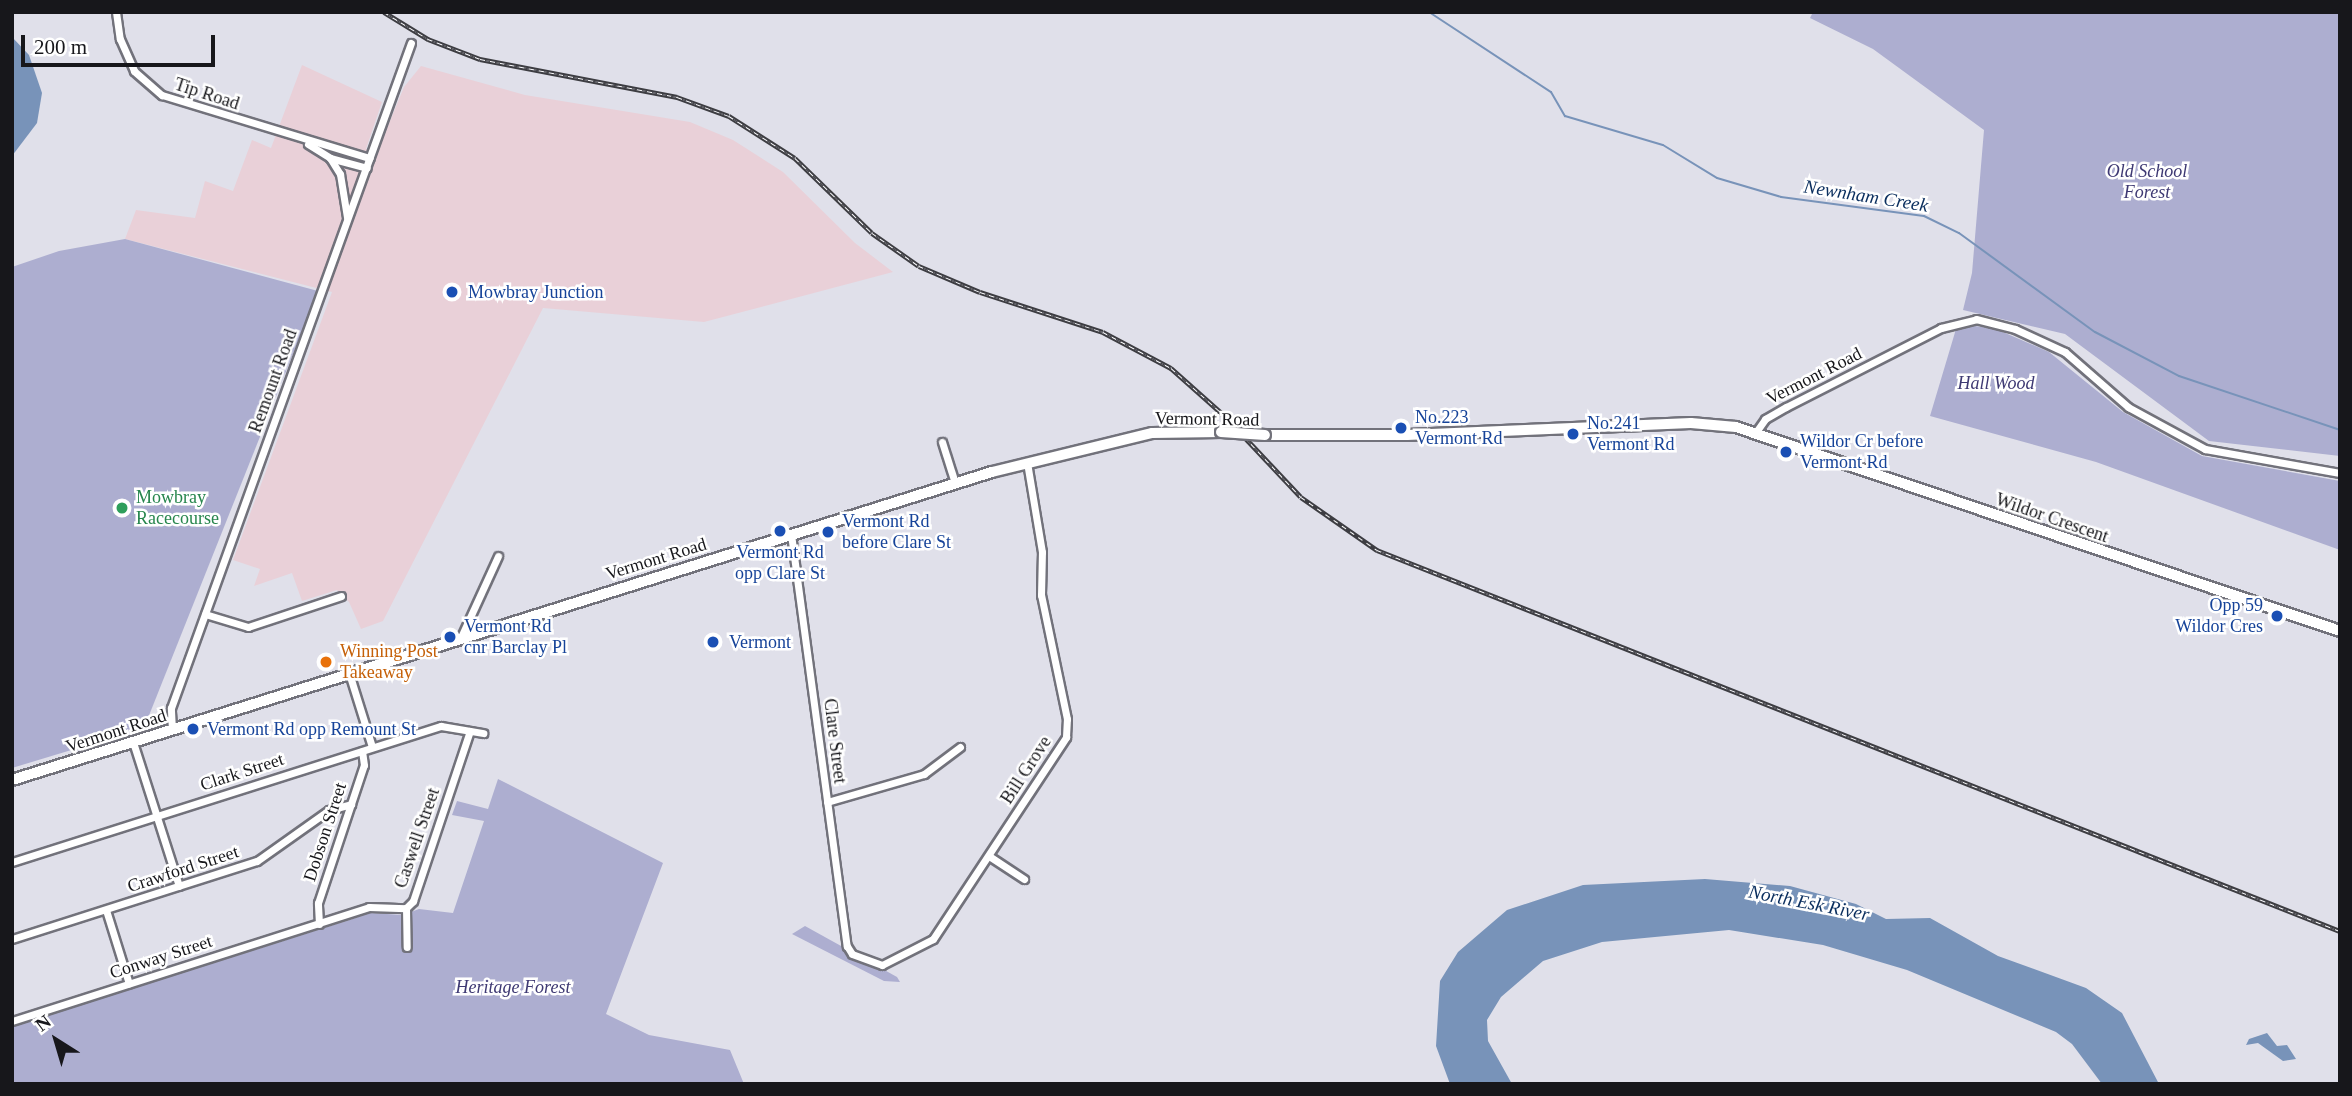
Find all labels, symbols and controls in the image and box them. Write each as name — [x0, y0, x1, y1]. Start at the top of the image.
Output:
scale bar — [24, 21, 219, 65]
text: 200 m — [34, 35, 87, 59]
street label: Tip Road — [172, 73, 242, 115]
park label: Old School Forest — [2107, 161, 2187, 204]
water label: Newnham Creek — [1802, 175, 1930, 217]
place label: Mowbray Junction — [468, 281, 603, 303]
marker: Mowbray Junction — [442, 282, 462, 302]
street label: Remount Road — [244, 326, 302, 436]
street label: Vermont Road — [1763, 343, 1865, 409]
park label: Hall Wood — [1958, 372, 2034, 394]
street label: Vermont Road — [1155, 407, 1259, 431]
place label: No.223 Vermont Rd — [1415, 407, 1502, 450]
place label: No.241 Vermont Rd — [1587, 413, 1674, 456]
marker: No.223 Vermont Rd — [1393, 420, 1409, 436]
marker: No.241 Vermont Rd — [1565, 426, 1581, 442]
place label: Wildor Cr before Vermont Rd — [1800, 431, 1923, 474]
marker: Wildor Cr before Vermont Rd — [1778, 444, 1794, 460]
place label: Mowbray Racecourse — [136, 487, 219, 530]
street label: Wildor Crescent — [1993, 489, 2111, 547]
marker: Mowbray Racecourse — [114, 500, 130, 516]
place label: Vermont Rd before Clare St — [842, 511, 951, 554]
marker: Vermont Rd opp Clare St — [772, 523, 788, 539]
marker: Vermont Rd before Clare St — [820, 524, 836, 540]
street label: Vermont Road — [603, 533, 709, 585]
place label: Vermont Rd opp Clare St — [735, 542, 825, 584]
place label: Opp 59 Wildor Cres — [2175, 595, 2263, 638]
marker: Opp 59 Wildor Cres — [2269, 608, 2285, 624]
place label: Vermont Rd cnr Barclay Pl — [464, 616, 567, 658]
marker: Vermont Rd cnr Barclay Pl — [442, 629, 458, 645]
place label: Vermont — [729, 631, 791, 653]
marker: Vermont — [703, 632, 723, 652]
place label: Winning Post Takeaway — [340, 641, 438, 684]
marker: Winning Post Takeaway — [318, 654, 334, 670]
street label: Clare Street — [819, 697, 851, 785]
street label: Vermont Road — [63, 705, 169, 757]
place label: Vermont Rd opp Remount St — [207, 718, 416, 740]
marker: Vermont Rd opp Remount St — [185, 721, 201, 737]
street label: Bill Grove — [996, 732, 1056, 808]
street label: Clark Street — [198, 748, 286, 796]
street label: Dobson Street — [299, 780, 351, 884]
street label: Caswell Street — [390, 785, 444, 891]
street label: Crawford Street — [125, 841, 241, 897]
water label: North Esk River — [1747, 880, 1871, 926]
street label: Conway Street — [107, 930, 215, 984]
park label: Heritage Forest — [456, 976, 570, 998]
north arrow — [21, 1005, 91, 1075]
text: N — [31, 1010, 55, 1035]

